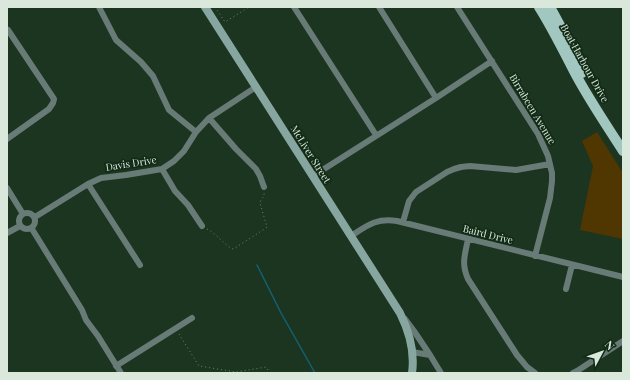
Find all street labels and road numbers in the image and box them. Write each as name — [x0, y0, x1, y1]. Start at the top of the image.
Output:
street label: Boat Harbour Drive — [558, 21, 612, 105]
street label: Birrabeen Avenue — [506, 71, 560, 147]
street label: McLiver Street — [288, 122, 335, 186]
street label: Davis Drive — [105, 152, 157, 174]
street label: Baird Drive — [461, 221, 515, 247]

